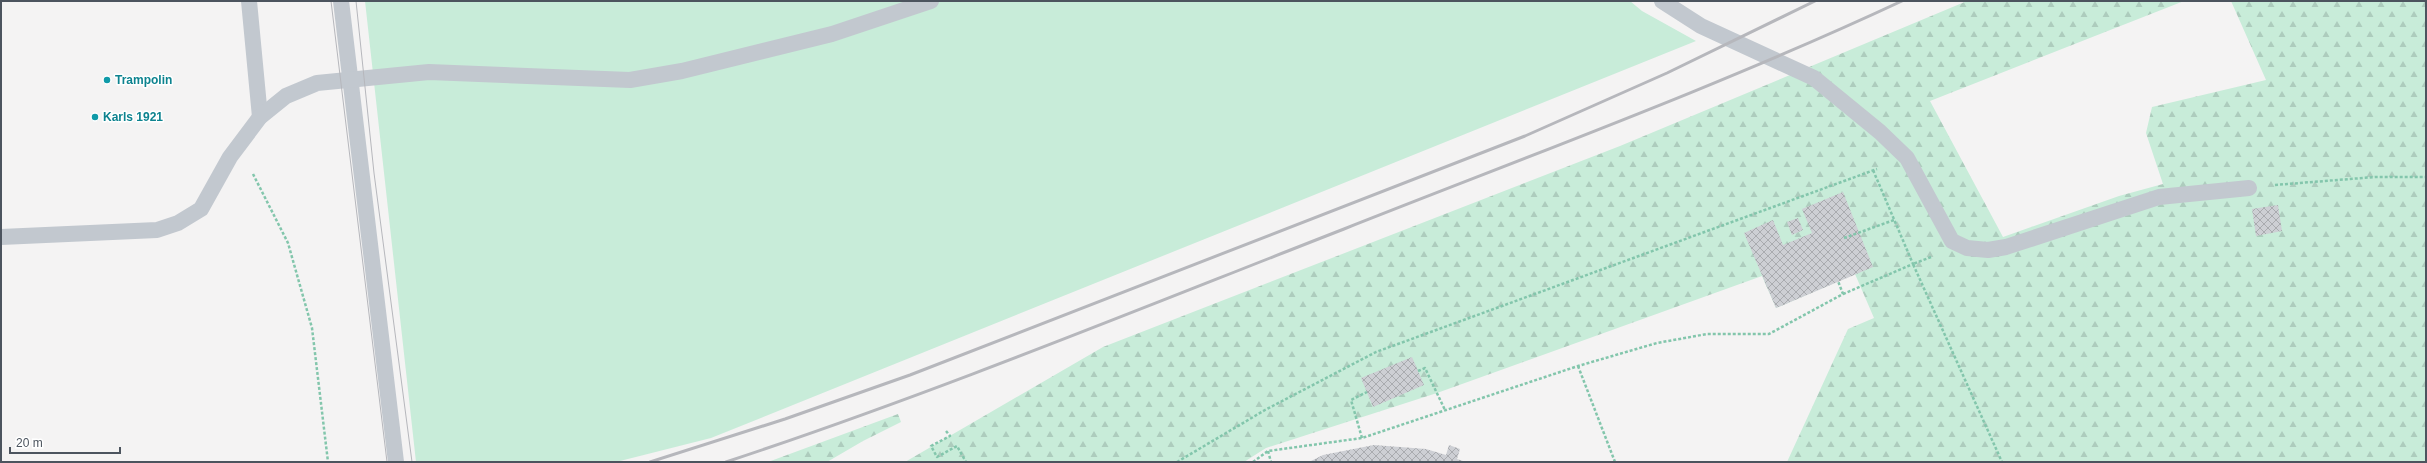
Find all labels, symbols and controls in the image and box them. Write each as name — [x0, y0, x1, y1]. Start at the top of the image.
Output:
place label: Trampolin — [115, 73, 172, 87]
marker: Trampolin — [102, 75, 112, 85]
place label: Karls 1921 — [103, 110, 163, 124]
marker: Karls 1921 — [90, 112, 100, 122]
scale bar — [10, 429, 120, 455]
text: 20 m — [16, 436, 43, 450]

